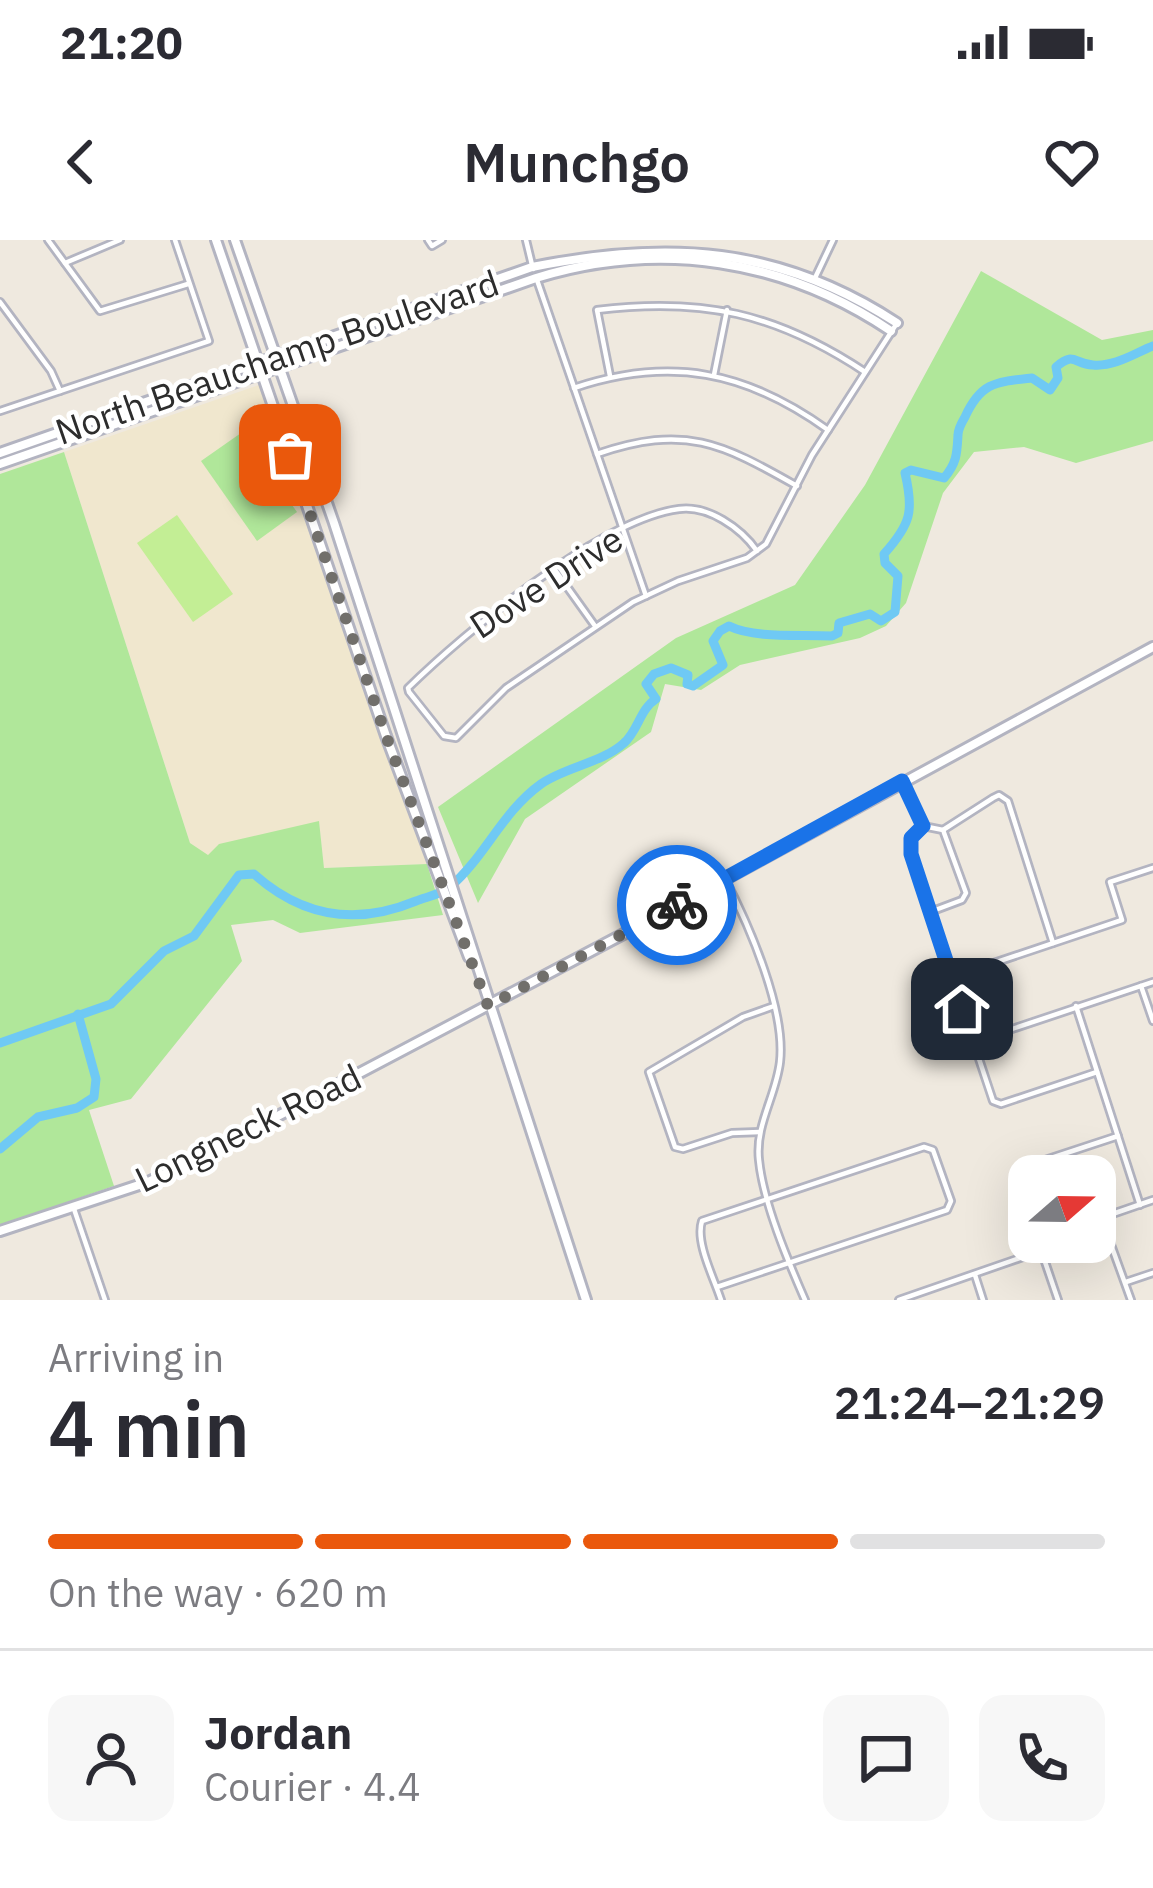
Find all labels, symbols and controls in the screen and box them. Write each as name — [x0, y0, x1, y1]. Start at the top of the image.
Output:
text: 21:20 — [60, 13, 183, 71]
text: Munchgo — [463, 127, 690, 197]
icon: back — [48, 129, 114, 195]
icon: heart — [1039, 129, 1105, 195]
street label: North Beauchamp Boulevard — [49, 258, 505, 455]
pin — [239, 404, 341, 506]
icon: bag — [257, 422, 323, 488]
street label: Dove Drive — [460, 515, 631, 648]
courier — [617, 845, 737, 965]
icon: bike — [644, 872, 710, 938]
pin — [911, 958, 1013, 1060]
icon: home — [929, 976, 995, 1042]
street label: Longneck Road — [127, 1053, 369, 1203]
north arrow — [1008, 1155, 1116, 1263]
map controls — [1008, 1155, 1116, 1263]
text: Arriving in — [48, 1332, 224, 1383]
text: 21:24–21:29 — [834, 1373, 1105, 1431]
text: 4 min — [48, 1377, 250, 1478]
text: On the way · 620 m — [48, 1567, 388, 1618]
button: person — [48, 1695, 174, 1821]
button: chat — [823, 1695, 949, 1821]
button: phone — [979, 1695, 1105, 1821]
text: Jordan — [204, 1703, 352, 1761]
text: Courier · 4.4 — [204, 1761, 421, 1812]

